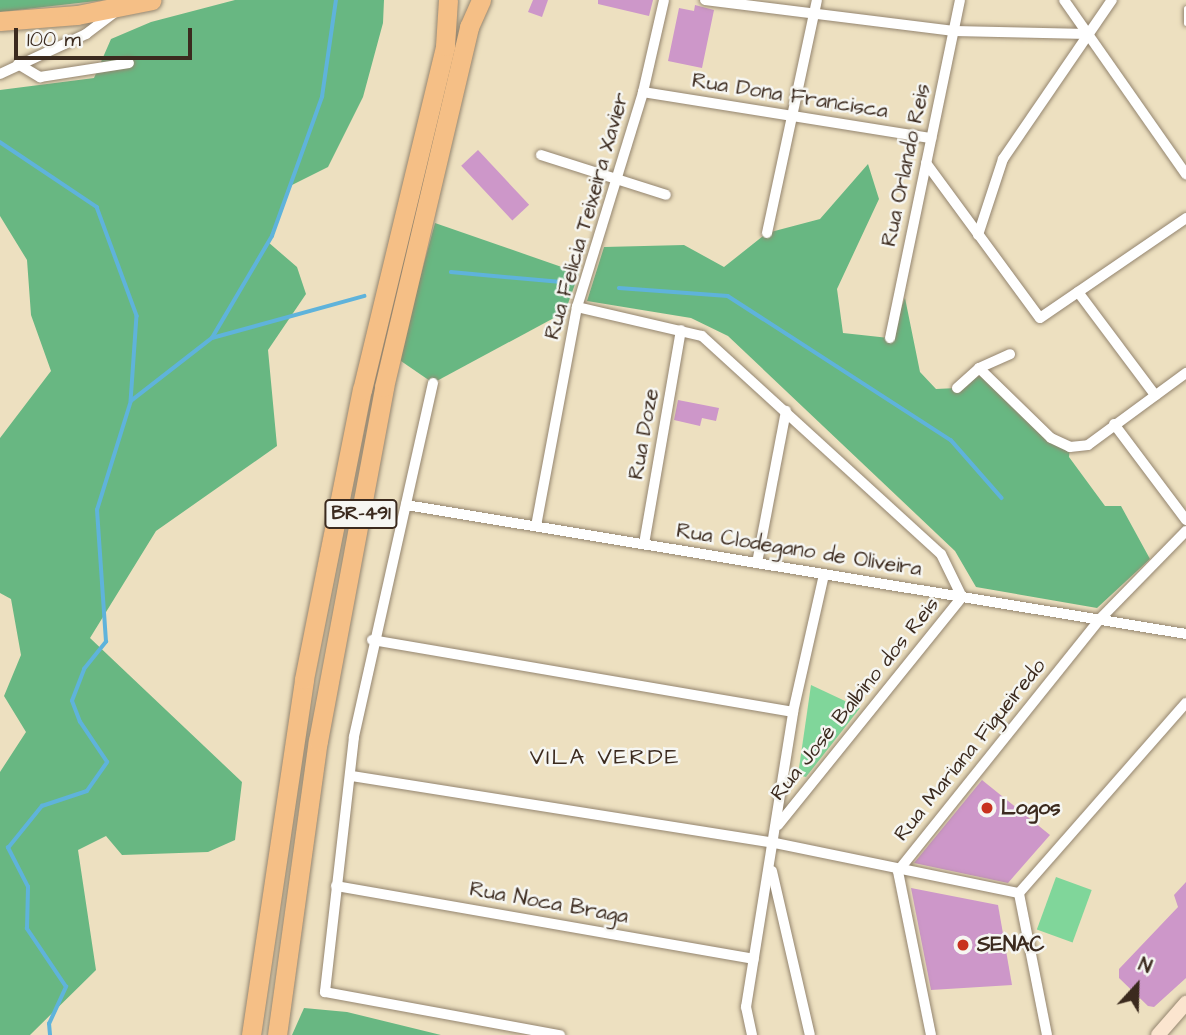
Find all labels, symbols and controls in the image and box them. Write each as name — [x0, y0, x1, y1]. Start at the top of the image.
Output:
scale bar — [18, 14, 196, 58]
text: 100 m — [27, 25, 81, 54]
street label: Rua Dona Francisca — [690, 68, 890, 124]
street label: Rua Orlando Reis — [876, 81, 936, 249]
street label: Rua Felicia Teixeira Xavier — [540, 90, 634, 342]
street label: Rua Doze — [624, 387, 664, 481]
road number: BR-491 — [324, 499, 398, 530]
street label: Rua Clodegano de Oliveira — [675, 518, 923, 582]
street label: Rua José Balbino dos Reis — [765, 592, 945, 806]
street label: Rua Mariana Figueiredo — [889, 654, 1051, 846]
district label: VILA VERDE — [531, 743, 679, 771]
place label: Logos — [1001, 795, 1061, 821]
marker: Logos — [979, 800, 995, 816]
street label: Rua Noca Braga — [468, 877, 630, 929]
place label: SENAC — [977, 932, 1044, 958]
marker: SENAC — [955, 937, 971, 953]
north arrow — [1102, 951, 1172, 1021]
text: N — [1134, 951, 1156, 981]

